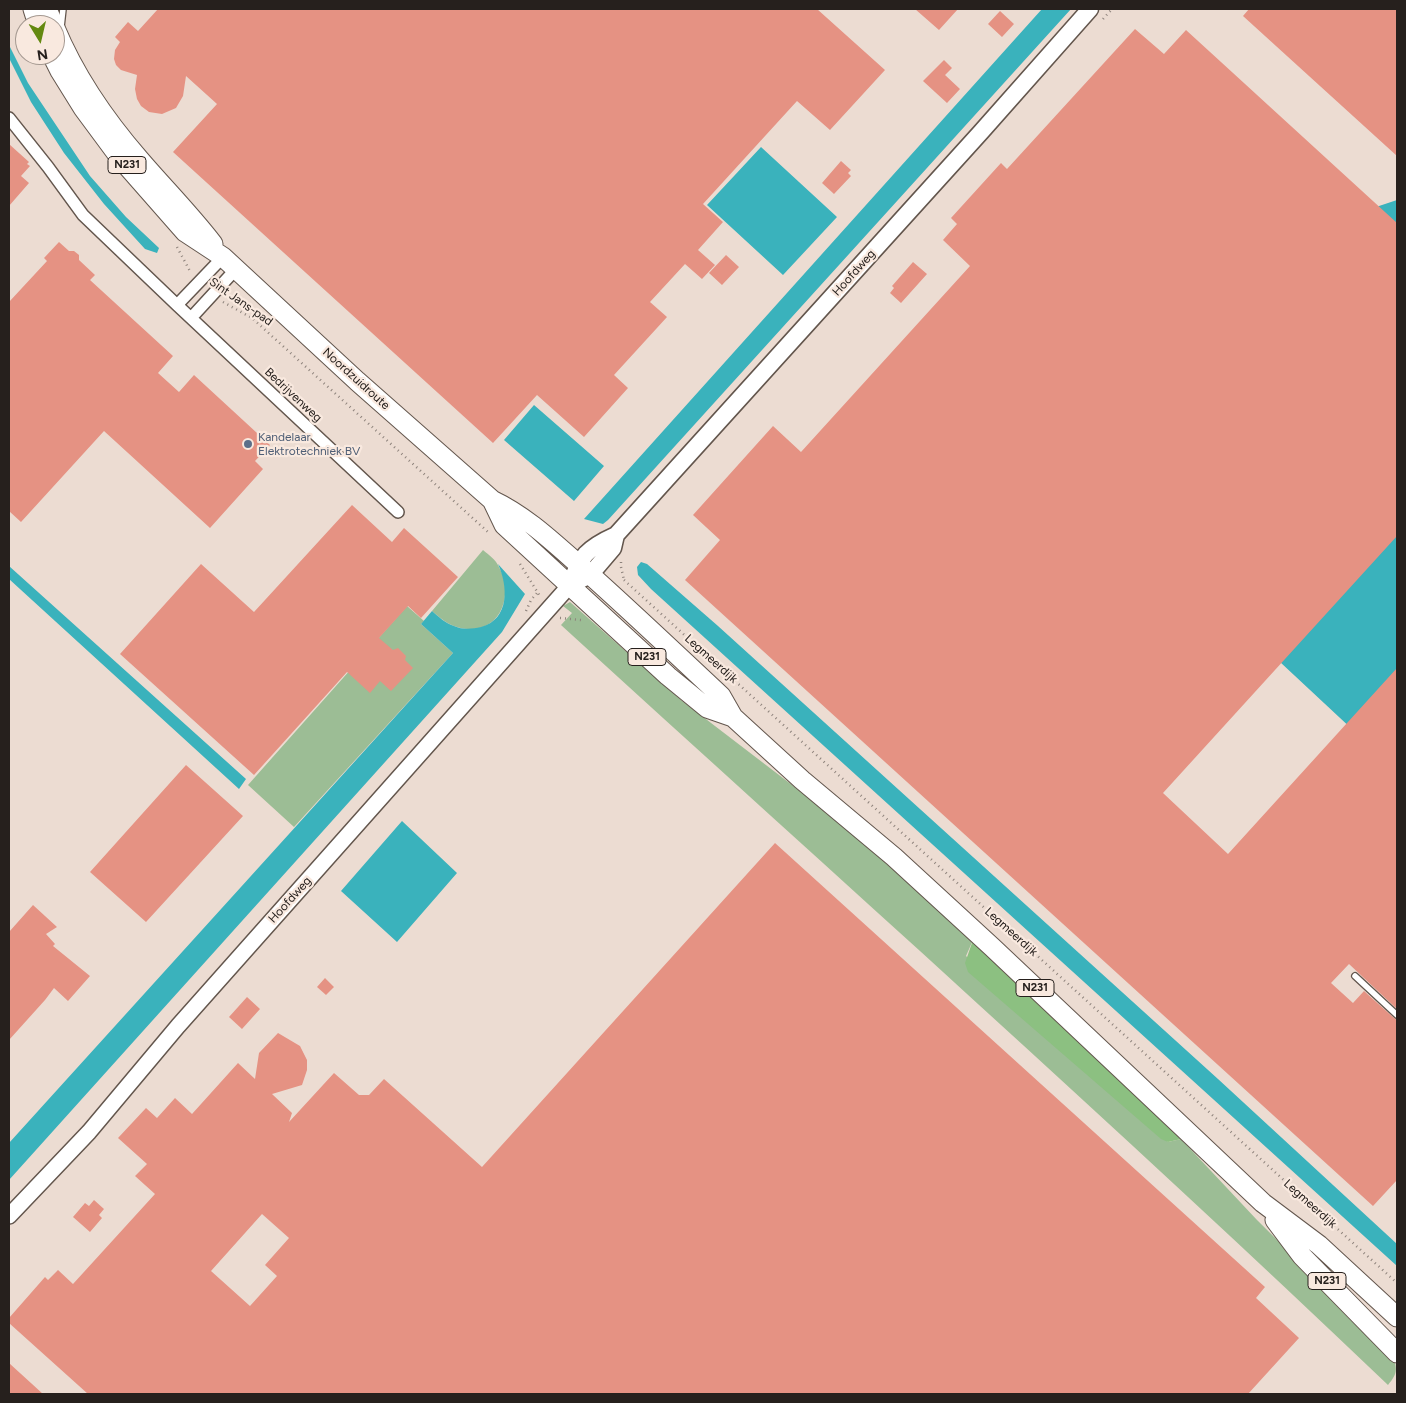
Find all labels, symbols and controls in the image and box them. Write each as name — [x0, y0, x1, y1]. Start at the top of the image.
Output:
north arrow — [15, 15, 65, 65]
text: N — [36, 45, 49, 64]
road number: N231 — [108, 156, 146, 174]
street label: Hoofdweg — [830, 247, 878, 299]
street label: Sint Jans-pad — [206, 275, 276, 329]
street label: Noordzuidroute — [319, 345, 393, 413]
street label: Bedrijvenweg — [261, 365, 325, 425]
place label: Kandelaar Elektrotechniek BV — [258, 430, 360, 458]
marker: Kandelaar Elektrotechniek BV — [242, 438, 254, 450]
street label: Legmeerdijk — [682, 632, 740, 686]
road number: N231 — [628, 649, 666, 666]
street label: Hoofdweg — [266, 874, 314, 926]
street label: Legmeerdijk — [982, 905, 1040, 959]
road number: N231 — [1016, 980, 1054, 996]
street label: Legmeerdijk — [1281, 1177, 1339, 1231]
road number: N231 — [1308, 1272, 1346, 1290]

